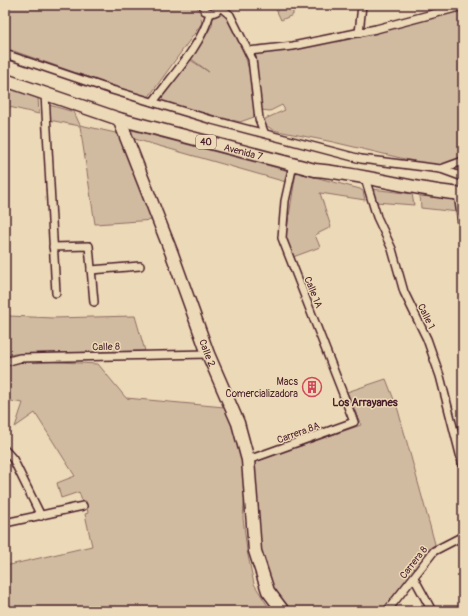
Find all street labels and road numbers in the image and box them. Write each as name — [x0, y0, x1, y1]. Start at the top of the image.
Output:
road number: 40 — [196, 135, 216, 149]
street label: Avenida 7 — [222, 142, 264, 163]
street label: Calle 1A — [301, 275, 325, 310]
street label: Calle 1 — [415, 302, 437, 331]
street label: Calle 2 — [196, 338, 218, 369]
street label: Calle 8 — [92, 341, 120, 353]
street label: Carrera 8A — [275, 420, 322, 446]
street label: Carrera 8 — [397, 544, 430, 581]

